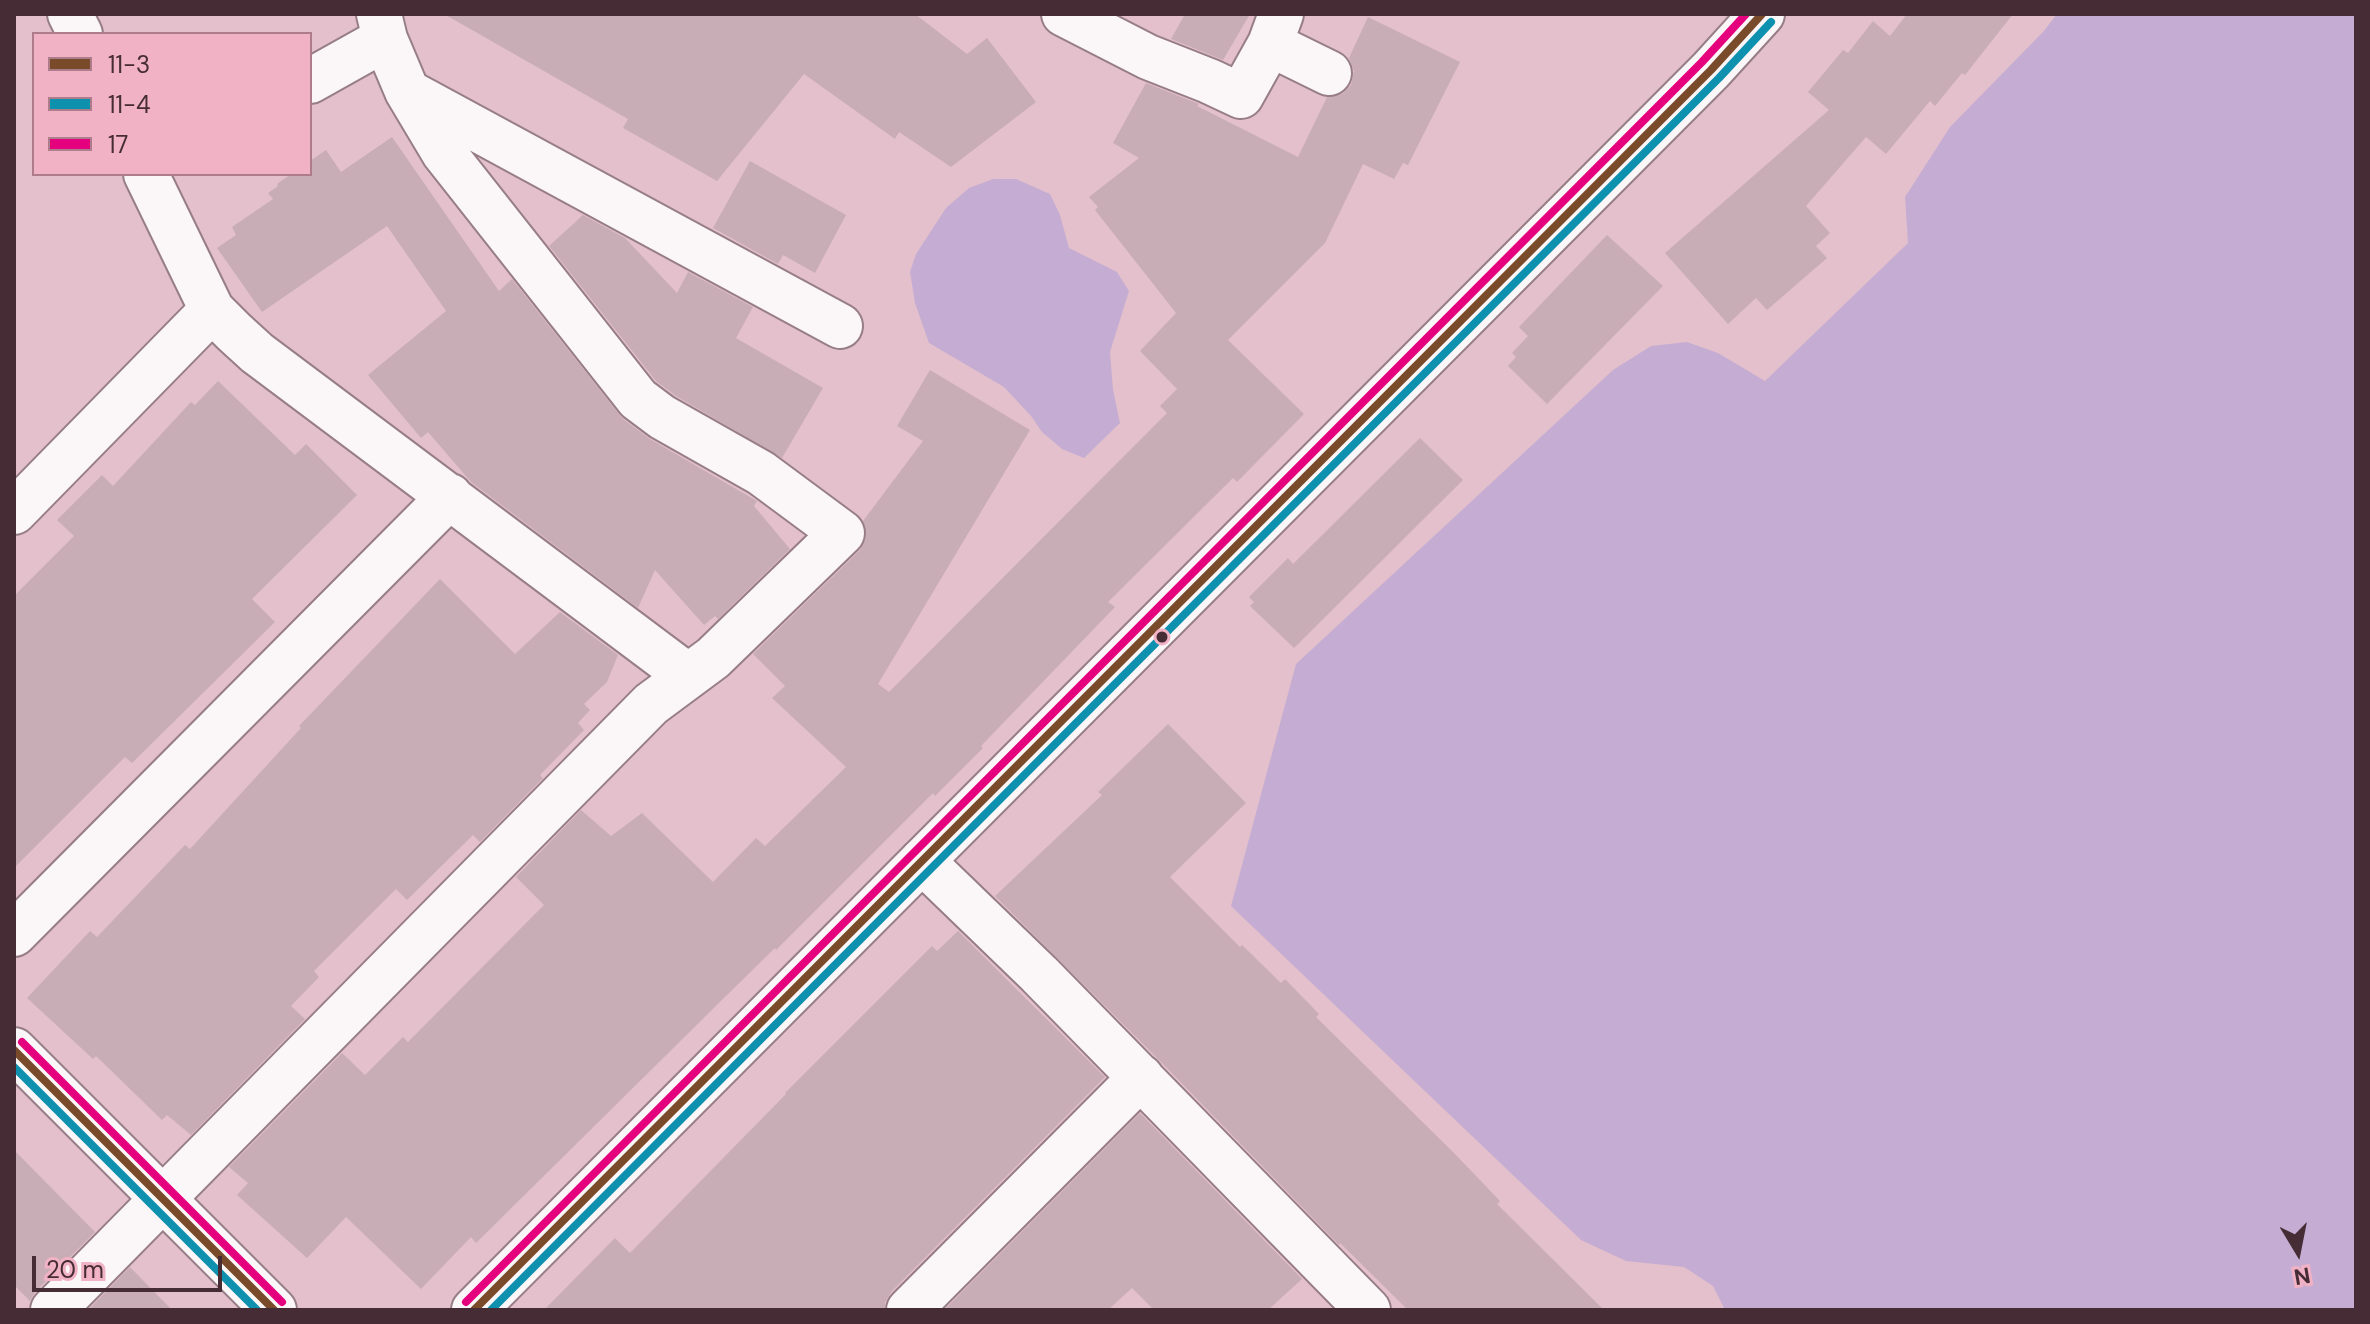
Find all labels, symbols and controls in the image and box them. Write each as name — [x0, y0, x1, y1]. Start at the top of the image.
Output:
legend — [32, 32, 312, 176]
text: 11-3 — [108, 49, 150, 80]
text: 11-4 — [108, 89, 151, 120]
text: 17 — [108, 129, 128, 160]
unlabelled marker — [1154, 629, 1170, 645]
north arrow — [2258, 1212, 2338, 1292]
scale bar — [36, 1240, 226, 1290]
text: 20 m — [46, 1254, 104, 1285]
text: N — [2292, 1260, 2313, 1292]

